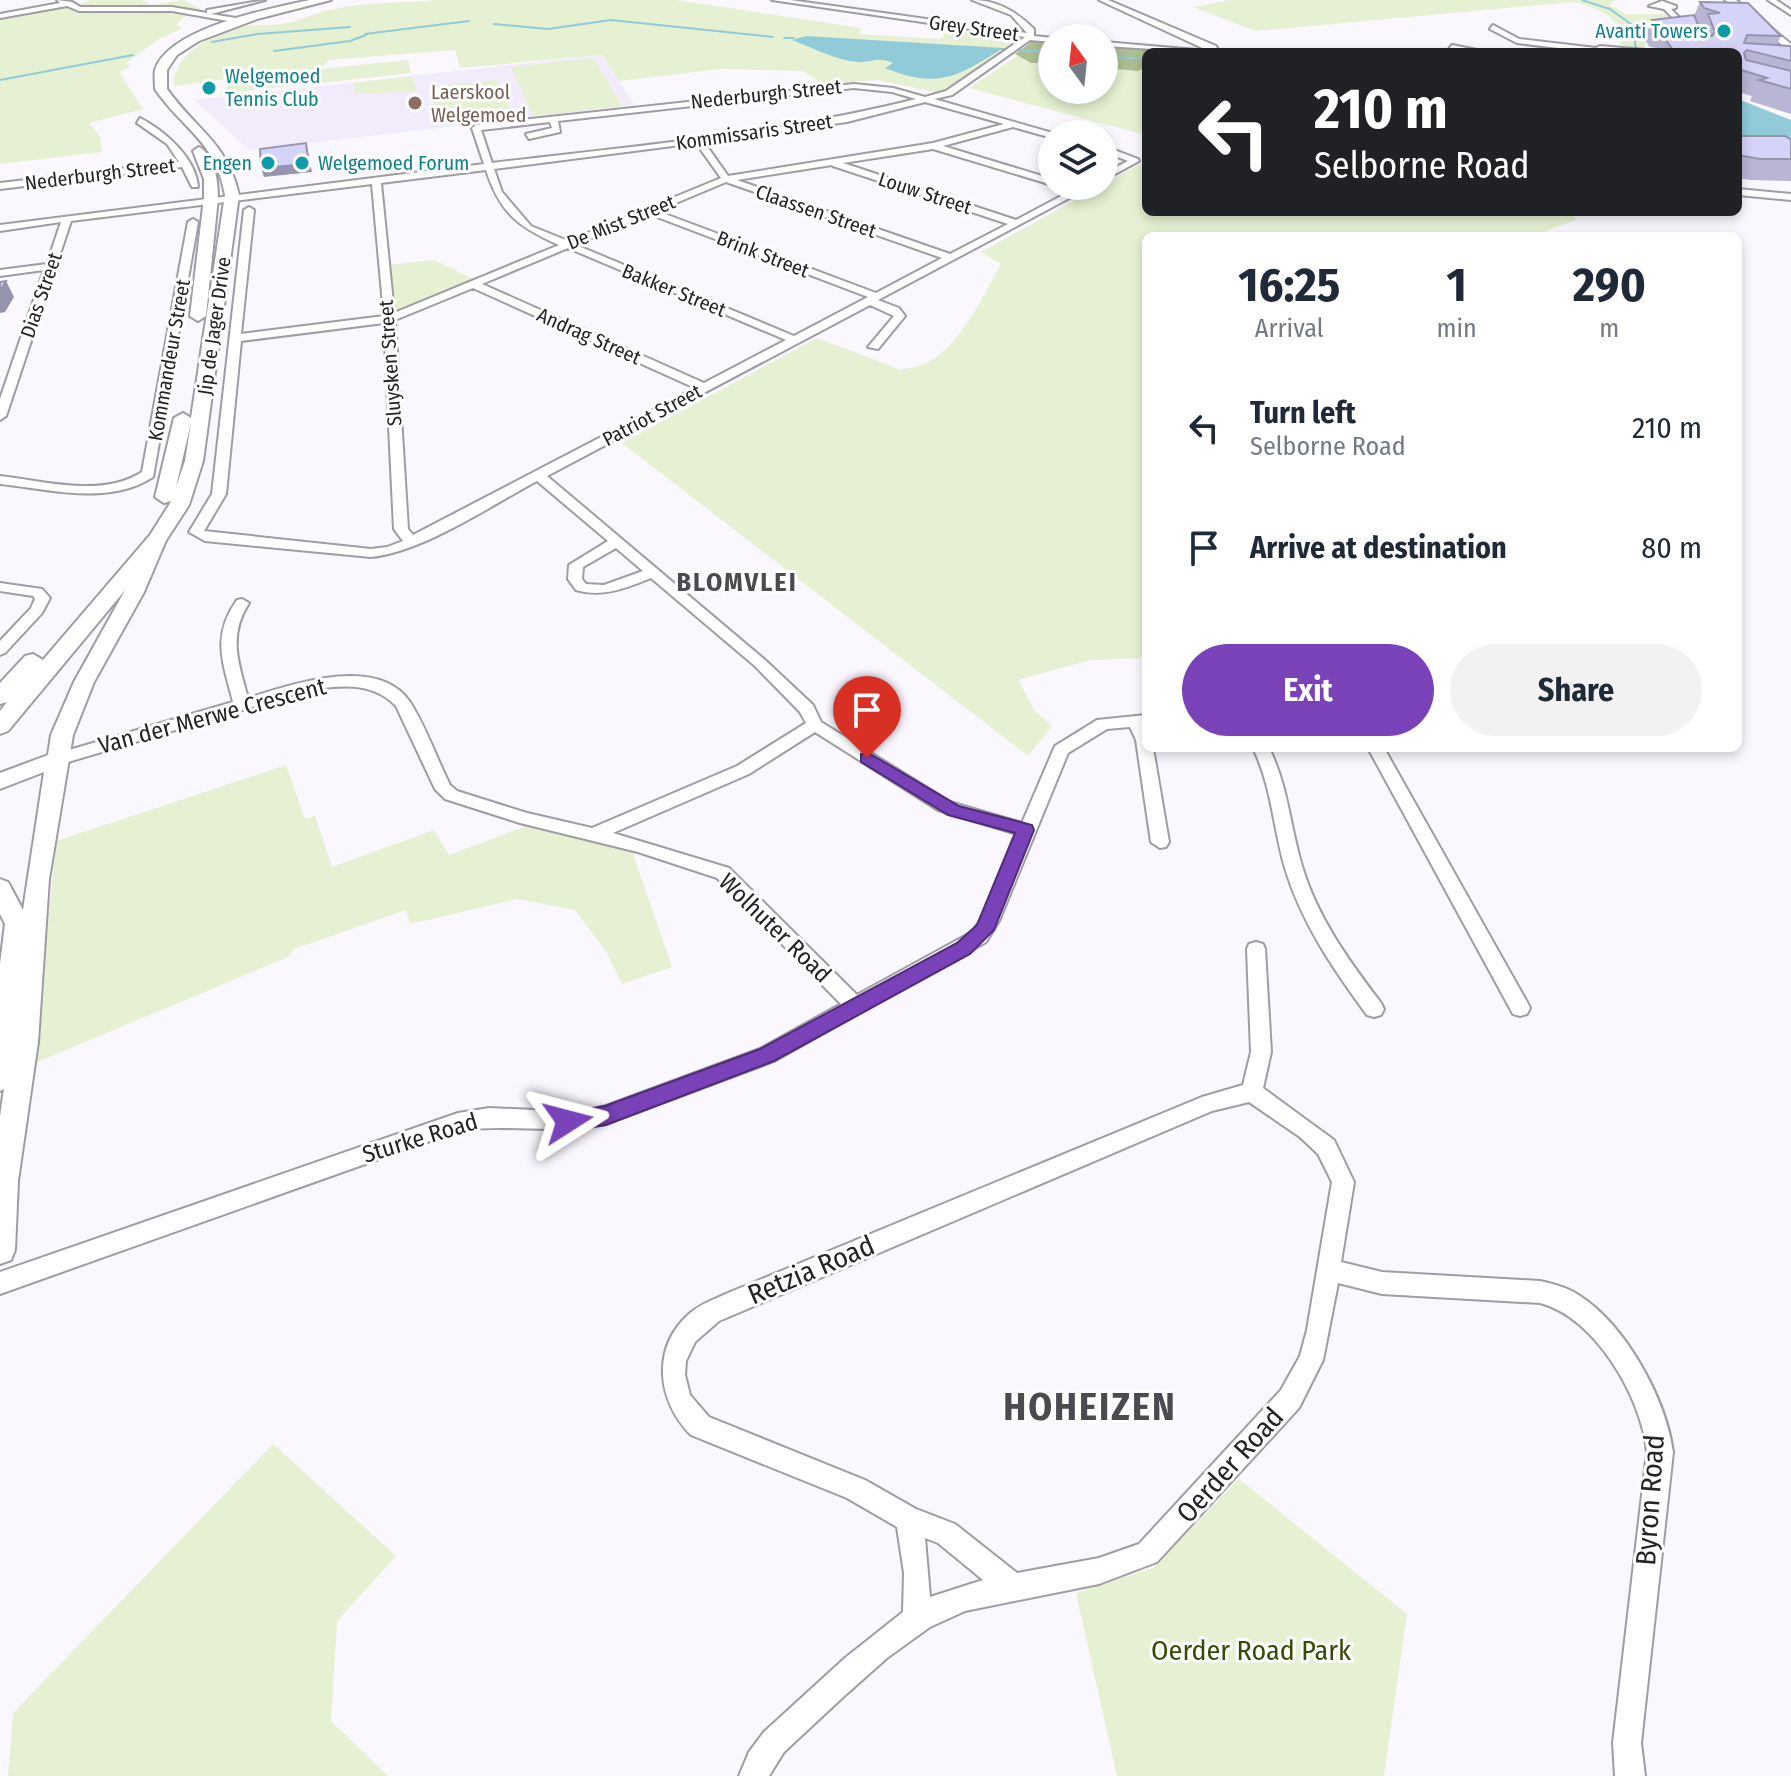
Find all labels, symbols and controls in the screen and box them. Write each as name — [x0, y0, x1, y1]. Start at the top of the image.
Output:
street label: Grey Street — [928, 10, 1021, 46]
place label: Avanti Towers — [1595, 19, 1708, 43]
marker: Avanti Towers — [1715, 22, 1733, 40]
north arrow — [1038, 24, 1118, 104]
map controls — [1038, 24, 1118, 200]
place label: Welgemoed Tennis Club — [225, 64, 320, 111]
street label: Nederburgh Street — [690, 74, 843, 114]
text: 210 m — [1314, 76, 1448, 143]
marker: Welgemoed Tennis Club — [200, 79, 218, 97]
place label: Laerskool Welgemoed — [431, 80, 526, 127]
icon: left — [1182, 80, 1286, 184]
marker: Laerskool Welgemoed — [406, 94, 424, 112]
street label: Kommissaris Street — [674, 109, 834, 155]
button: layers — [1038, 120, 1118, 200]
text: Selborne Road — [1314, 144, 1530, 188]
place label: Engen — [203, 151, 252, 175]
place label: Welgemoed Forum — [318, 151, 470, 175]
street label: Nederburgh Street — [23, 153, 177, 195]
marker: Engen — [259, 154, 277, 172]
marker: Welgemoed Forum — [293, 154, 311, 172]
street label: Louw Street — [875, 167, 975, 219]
street label: Claassen Street — [753, 179, 880, 243]
street label: De Mist Street — [563, 189, 679, 255]
street label: Brink Street — [714, 225, 813, 283]
street label: Dias Street — [15, 249, 67, 341]
street label: Jip de Jager Drive — [192, 255, 236, 397]
text: 16:25 — [1238, 256, 1340, 314]
text: 1 — [1446, 256, 1467, 314]
text: 290 — [1573, 256, 1646, 314]
street label: Bakker Street — [619, 258, 730, 322]
street label: Kommandeur Street — [143, 277, 195, 443]
street label: Sluysken Street — [374, 299, 406, 427]
street label: Andrag Street — [533, 302, 645, 370]
text: Arrival — [1255, 313, 1324, 344]
text: min — [1436, 313, 1477, 344]
text: m — [1599, 313, 1619, 344]
street label: Patriot Street — [598, 379, 706, 451]
text: Turn left — [1250, 395, 1356, 431]
icon: left — [1182, 406, 1226, 450]
text: 210 m — [1632, 410, 1702, 446]
text: Selborne Road — [1250, 431, 1406, 462]
icon: arrive — [1182, 526, 1226, 570]
text: Arrive at destination — [1250, 530, 1507, 566]
text: 80 m — [1641, 530, 1702, 566]
district label: BLOMVLEI — [676, 567, 798, 598]
button: Exit — [1182, 644, 1434, 736]
button: Share — [1450, 644, 1702, 736]
street label: Van der Merwe Crescent — [95, 672, 329, 760]
pin — [833, 676, 901, 758]
icon: arrive — [845, 688, 889, 732]
street label: Wolhuter Road — [713, 868, 837, 988]
position arrow — [526, 1079, 610, 1163]
street label: Sturke Road — [359, 1107, 481, 1169]
street label: Retzia Road — [743, 1229, 879, 1311]
district label: HOHEIZEN — [1003, 1384, 1177, 1430]
street label: Oerder Road — [1170, 1401, 1290, 1529]
street label: Byron Road — [1629, 1434, 1671, 1566]
park label: Oerder Road Park — [1151, 1634, 1352, 1667]

